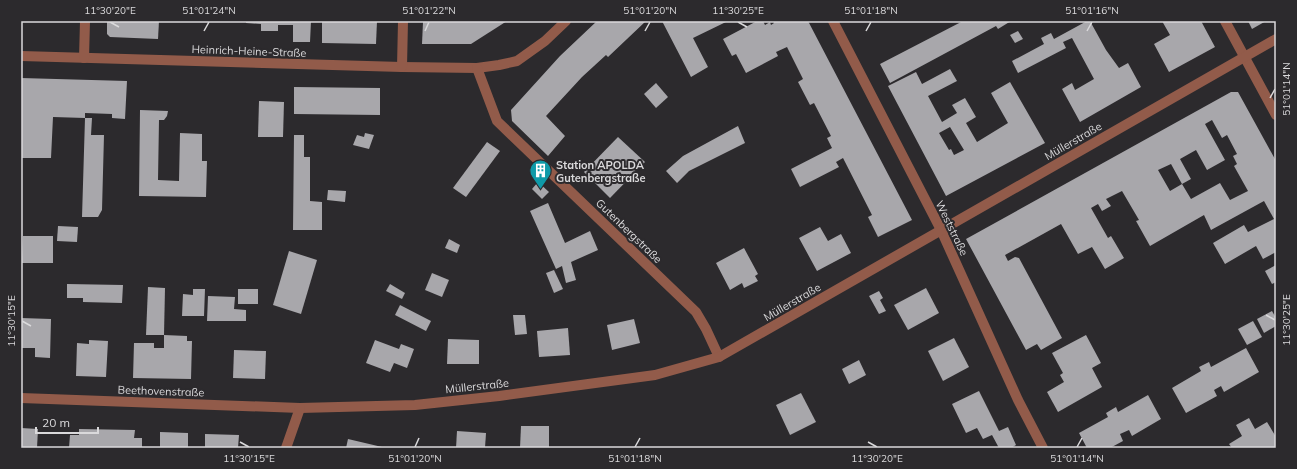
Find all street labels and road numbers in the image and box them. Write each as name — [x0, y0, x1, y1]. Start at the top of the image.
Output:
street label: Heinrich-Heine-Straße — [191, 42, 307, 60]
street label: Müllerstraße — [1042, 119, 1104, 163]
street label: Gutenbergstraße — [593, 196, 665, 266]
street label: Weststraße — [933, 198, 971, 258]
street label: Müllerstraße — [761, 280, 823, 324]
street label: Müllerstraße — [445, 376, 509, 396]
street label: Beethovenstraße — [117, 382, 205, 400]

